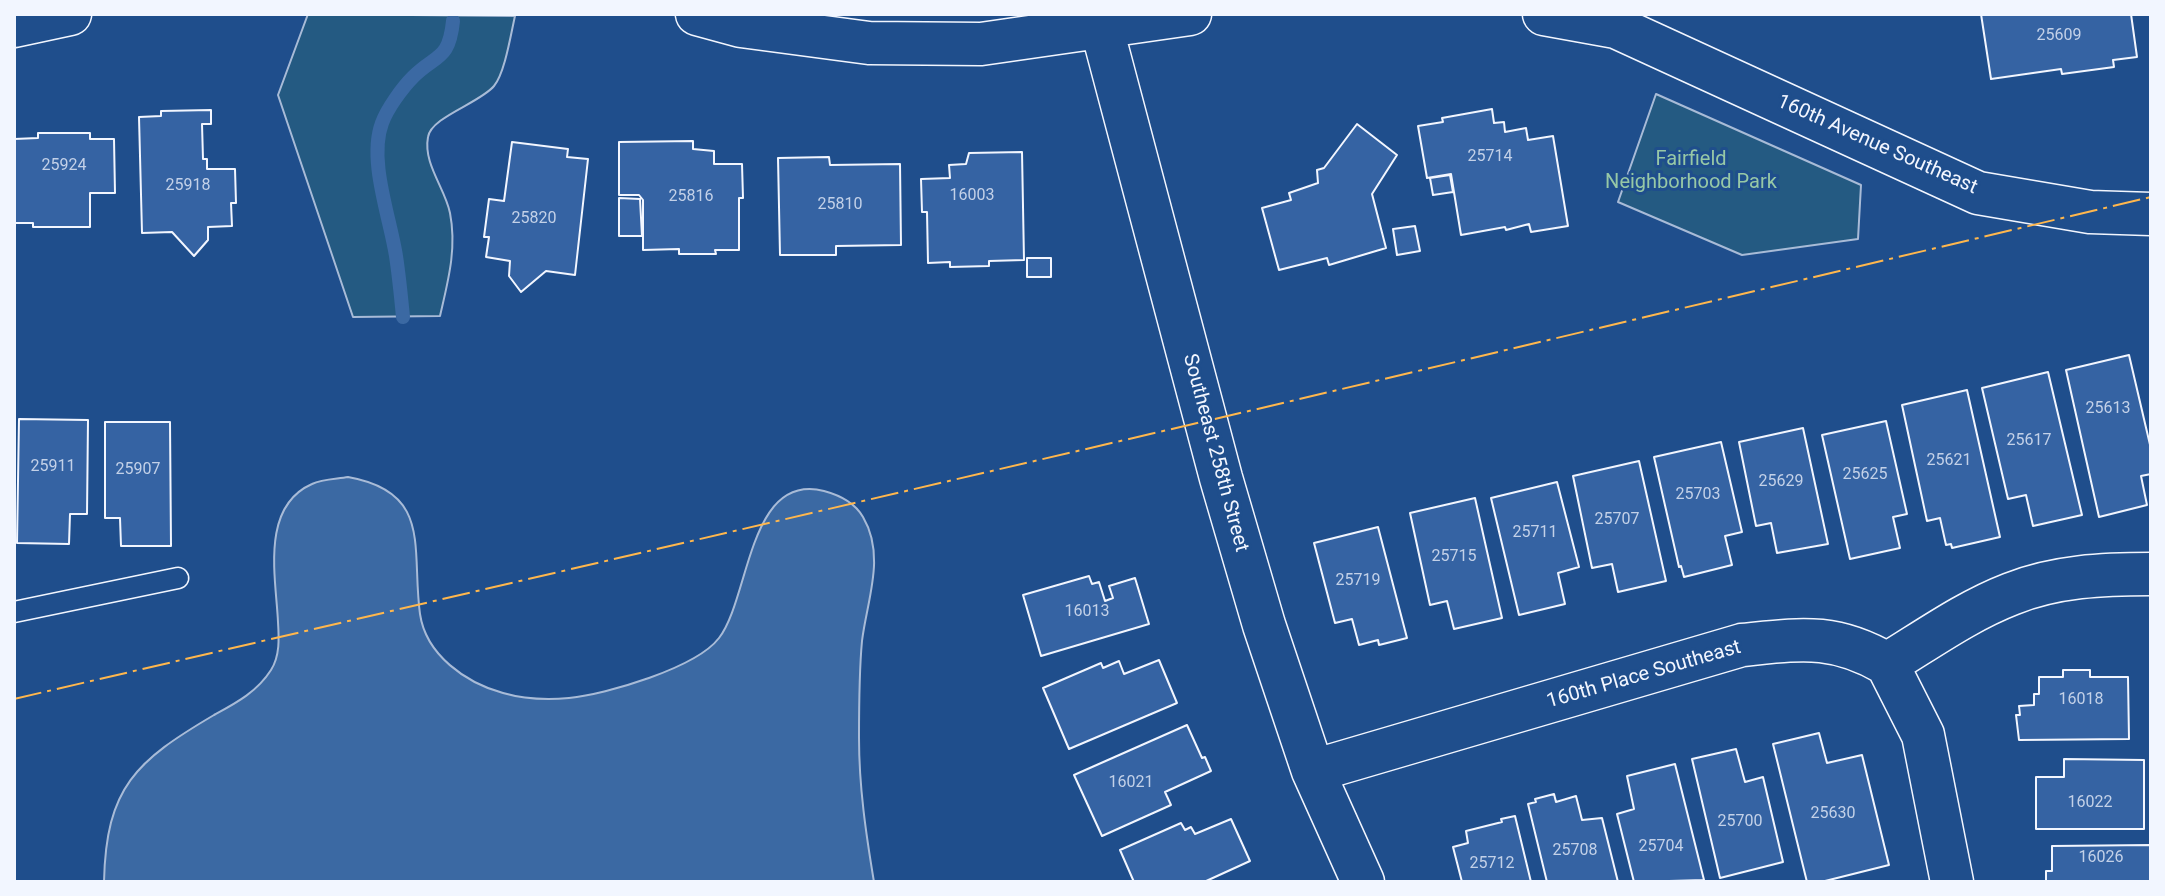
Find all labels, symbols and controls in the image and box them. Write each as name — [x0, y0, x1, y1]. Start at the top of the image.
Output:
house number: 25609 — [2037, 26, 2081, 46]
street label: 160th Avenue Southeast — [1773, 90, 1981, 200]
house number: 25714 — [1468, 147, 1512, 167]
park label: Fairfield Neighborhood Park — [1605, 148, 1777, 195]
house number: 25924 — [42, 156, 86, 176]
house number: 25918 — [166, 176, 210, 196]
house number: 16003 — [950, 186, 994, 206]
house number: 25816 — [669, 187, 713, 207]
house number: 25810 — [818, 195, 862, 215]
house number: 25820 — [512, 209, 556, 229]
street label: Southeast 258th Street — [1177, 351, 1253, 555]
house number: 25613 — [2086, 399, 2130, 419]
house number: 25617 — [2007, 431, 2051, 451]
house number: 25621 — [1927, 451, 1971, 471]
house number: 25911 — [31, 457, 75, 477]
house number: 25907 — [116, 460, 160, 480]
house number: 25625 — [1843, 465, 1887, 485]
house number: 25629 — [1759, 472, 1803, 492]
house number: 25703 — [1676, 485, 1720, 505]
house number: 25707 — [1595, 510, 1639, 530]
house number: 25711 — [1513, 523, 1557, 543]
house number: 25715 — [1432, 547, 1476, 567]
house number: 25719 — [1336, 571, 1380, 591]
house number: 16013 — [1065, 602, 1109, 622]
street label: 160th Place Southeast — [1544, 636, 1744, 714]
house number: 16018 — [2059, 690, 2103, 710]
house number: 16021 — [1109, 773, 1153, 793]
house number: 16022 — [2068, 793, 2112, 813]
house number: 25630 — [1811, 804, 1855, 824]
house number: 25700 — [1718, 812, 1762, 832]
house number: 25704 — [1639, 837, 1683, 857]
house number: 25708 — [1553, 841, 1597, 861]
house number: 16026 — [2079, 848, 2123, 868]
house number: 25712 — [1470, 854, 1514, 874]

